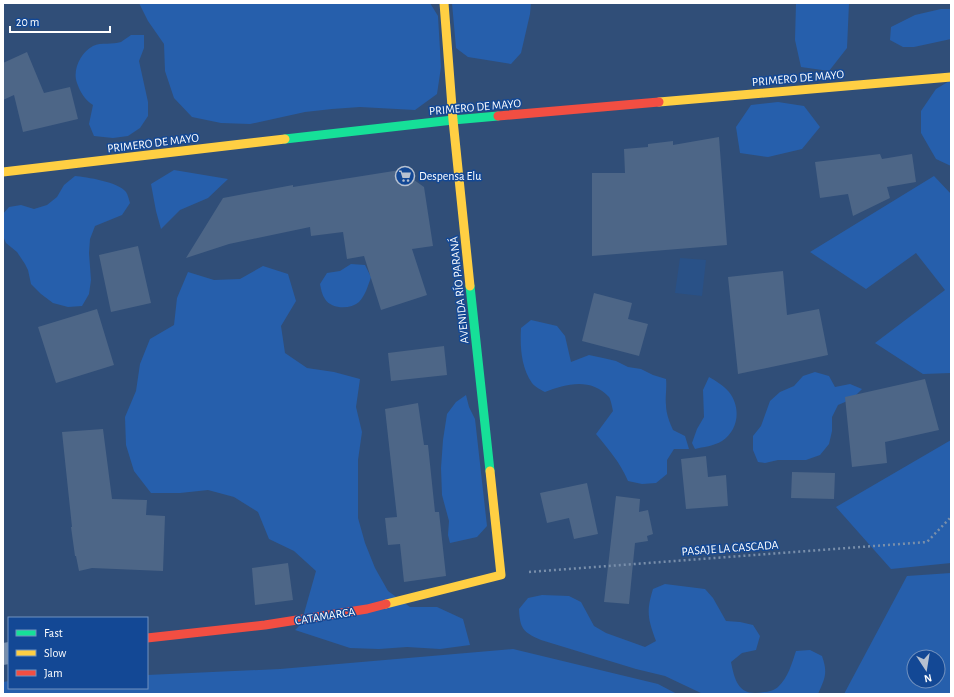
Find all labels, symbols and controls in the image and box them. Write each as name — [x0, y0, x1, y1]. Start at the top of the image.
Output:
scale bar — [10, 8, 110, 34]
text: 20 m — [16, 16, 39, 28]
street label: PRIMERO DE MAYO — [751, 68, 845, 88]
street label: PRIMERO DE MAYO — [428, 97, 522, 117]
street label: PRIMERO DE MAYO — [106, 131, 200, 155]
supermarket icon: Despensa Elu — [394, 165, 416, 187]
place label: Despensa Elu — [419, 170, 481, 182]
street label: AVENIDA RÍO PARANÁ — [446, 236, 471, 344]
street label: PASAJE LA CASCADA — [681, 539, 779, 557]
street label: CATAMARCA — [294, 605, 356, 627]
legend — [8, 617, 148, 689]
text: Fast — [44, 627, 63, 639]
text: Slow — [44, 647, 66, 659]
north arrow — [906, 649, 946, 689]
text: Jam — [44, 667, 63, 679]
text: N — [923, 672, 933, 684]

